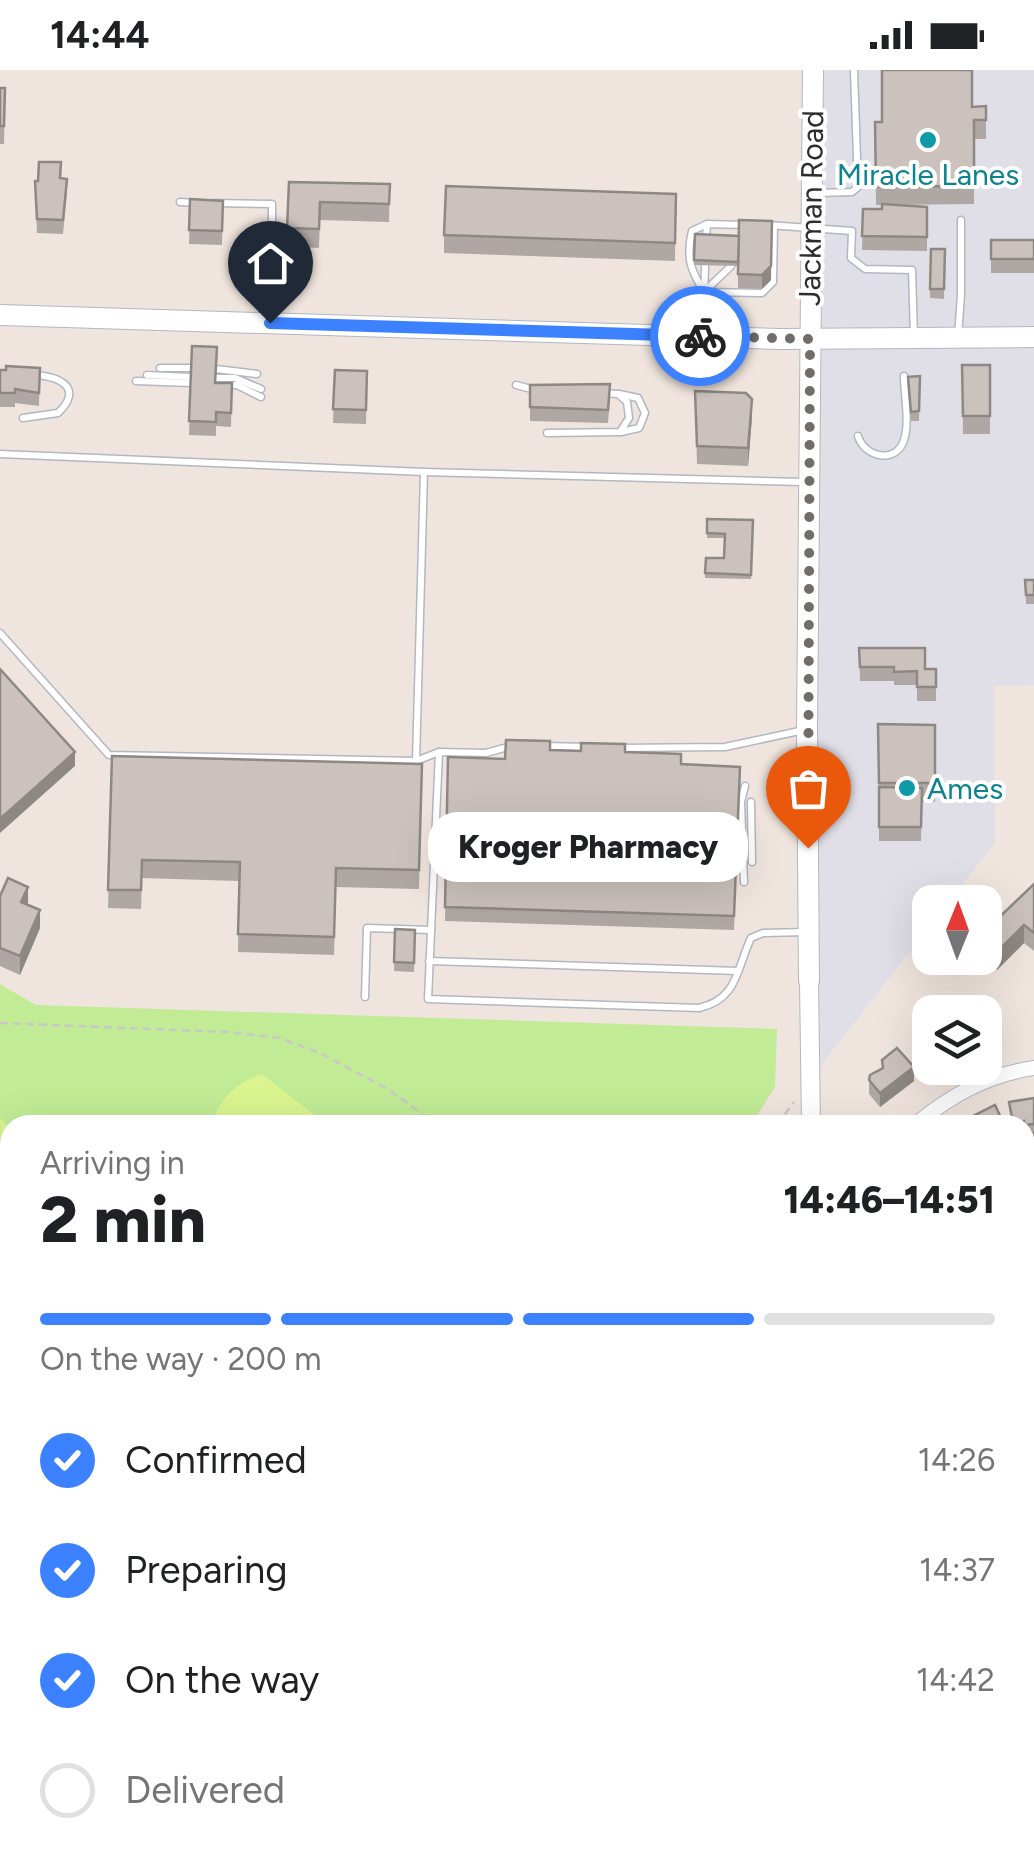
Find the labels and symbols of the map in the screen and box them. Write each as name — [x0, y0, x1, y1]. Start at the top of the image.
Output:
street label: Jackman Road — [791, 110, 831, 306]
marker: Miracle Lanes — [917, 129, 939, 151]
place label: Miracle Lanes — [837, 156, 1019, 193]
pin — [228, 221, 313, 324]
courier — [650, 286, 750, 386]
pin — [766, 746, 851, 849]
place label: Ames — [927, 770, 1003, 807]
marker: Ames — [896, 777, 918, 799]
callout: Kroger Pharmacy — [428, 813, 748, 883]
north arrow — [912, 885, 1002, 975]

